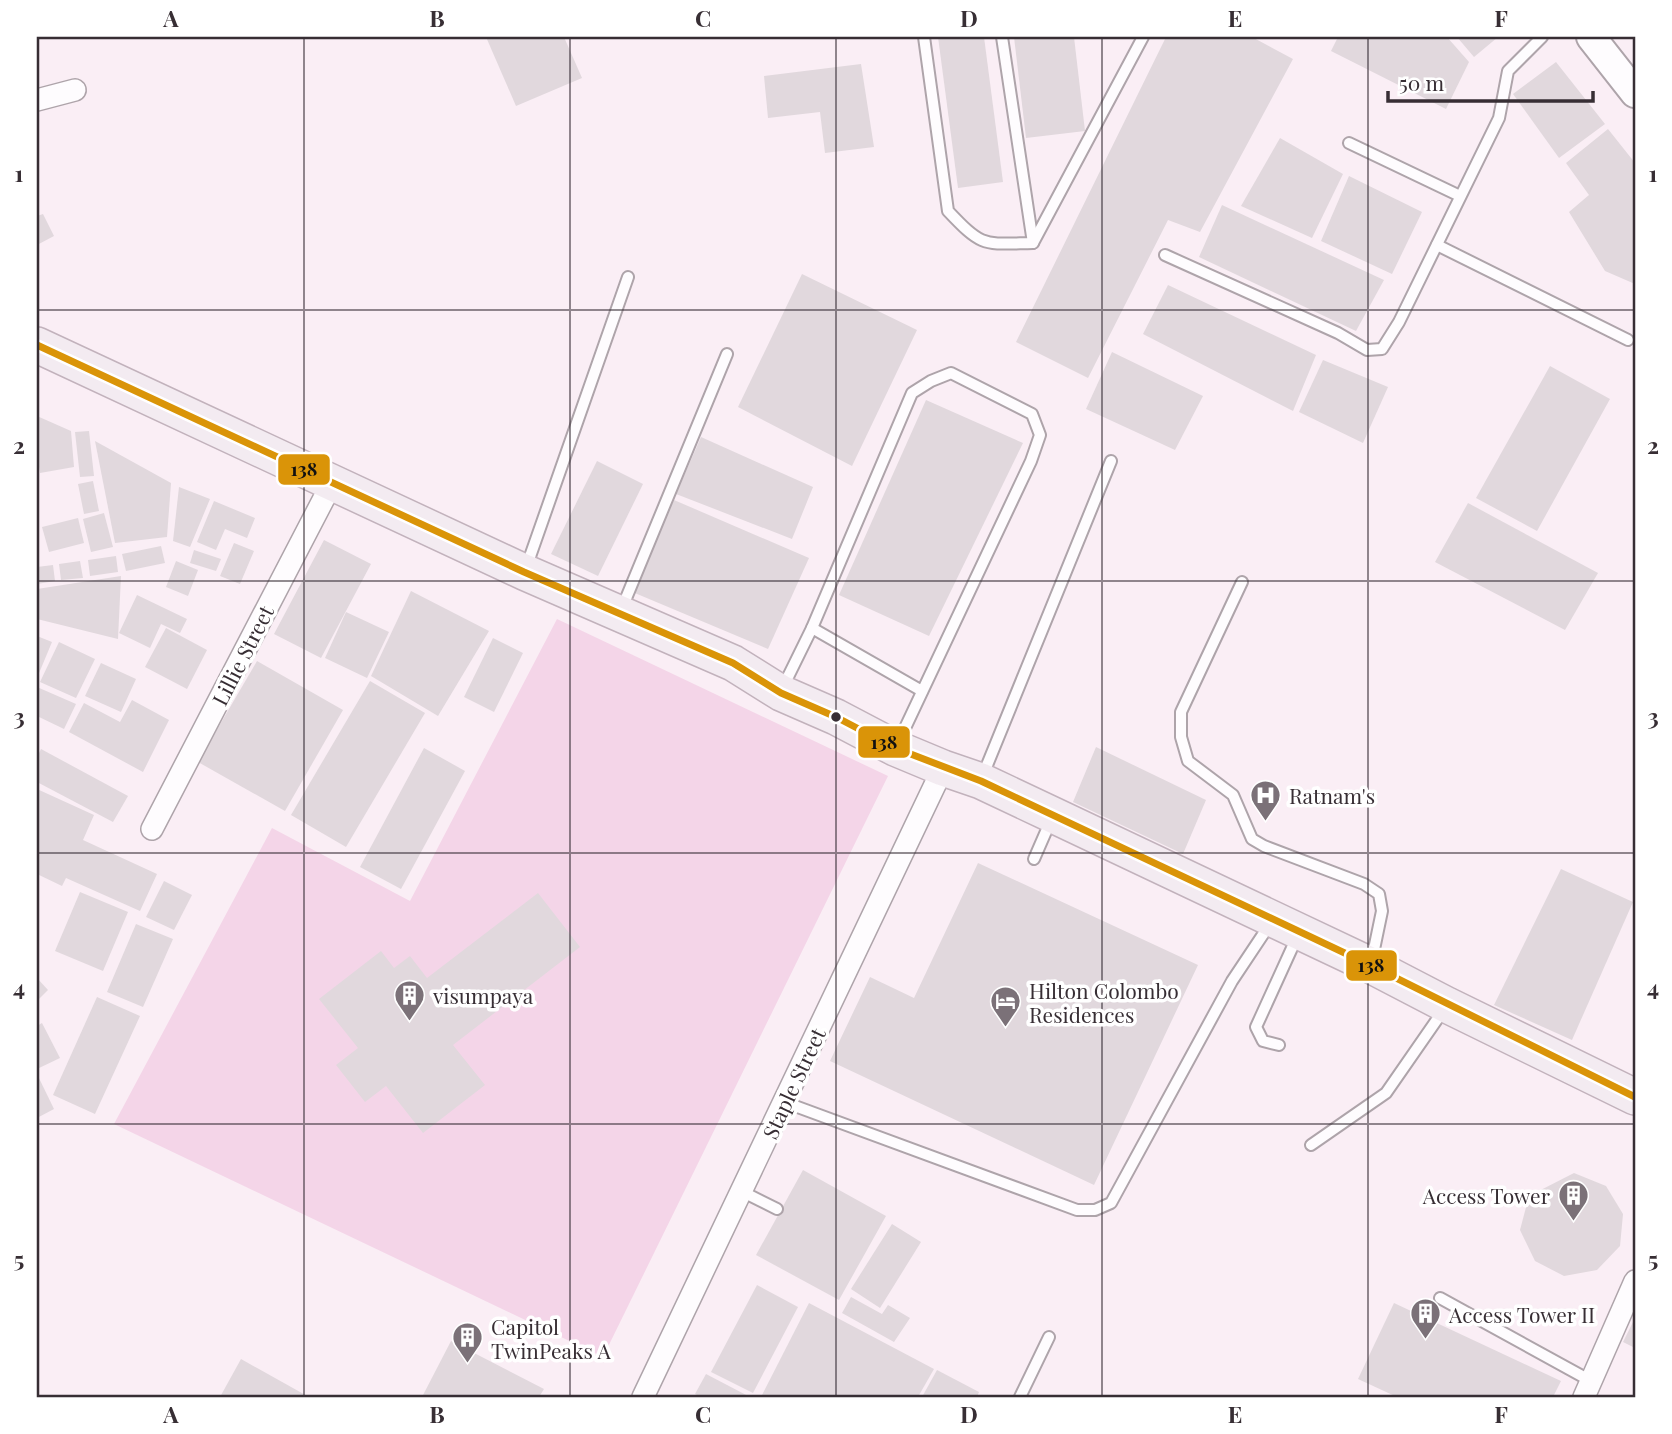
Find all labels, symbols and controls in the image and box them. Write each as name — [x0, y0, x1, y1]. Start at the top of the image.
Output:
text: A — [162, 2, 179, 33]
text: B — [429, 2, 445, 33]
text: C — [695, 2, 711, 33]
text: D — [960, 2, 978, 33]
text: E — [1228, 2, 1242, 33]
text: F — [1494, 2, 1508, 33]
scale bar — [1388, 60, 1593, 104]
text: 50 m — [1399, 68, 1445, 96]
text: 1 — [15, 157, 24, 188]
text: 1 — [1649, 157, 1658, 188]
text: 2 — [13, 429, 25, 460]
text: 2 — [1647, 429, 1659, 460]
line badge: 138 — [277, 453, 331, 486]
text: 138 — [290, 455, 318, 481]
street label: Lillie Street — [205, 600, 279, 710]
text: 3 — [13, 700, 25, 731]
text: 3 — [1647, 700, 1659, 731]
unlabelled marker — [829, 710, 843, 724]
line badge: 138 — [857, 725, 911, 759]
text: 138 — [870, 728, 898, 754]
hospital icon: Ratnam's — [1249, 778, 1283, 822]
place label: Ratnam's — [1289, 781, 1375, 809]
line badge: 138 — [1345, 949, 1398, 982]
text: 138 — [1357, 951, 1385, 977]
text: 4 — [13, 971, 25, 1002]
text: 4 — [1647, 971, 1659, 1002]
place label: Hilton Colombo Residences — [1029, 976, 1179, 1028]
building icon: visumpaya — [393, 978, 427, 1022]
place label: visumpaya — [432, 981, 534, 1009]
hotel icon: Hilton Colombo Residences — [989, 985, 1023, 1029]
street label: Staple Street — [755, 1022, 831, 1143]
building icon: Access Tower — [1556, 1178, 1590, 1222]
place label: Access Tower — [1422, 1181, 1551, 1209]
text: 5 — [14, 1243, 24, 1274]
text: 5 — [1648, 1243, 1658, 1274]
building icon: Access Tower II — [1409, 1297, 1443, 1341]
place label: Access Tower II — [1448, 1300, 1595, 1328]
place label: Capitol TwinPeaks A — [491, 1312, 611, 1364]
building icon: Capitol TwinPeaks A — [451, 1321, 485, 1365]
text: A — [162, 1398, 179, 1429]
text: B — [429, 1398, 445, 1429]
text: C — [695, 1398, 711, 1429]
text: D — [960, 1398, 978, 1429]
text: E — [1228, 1398, 1242, 1429]
text: F — [1494, 1398, 1508, 1429]

